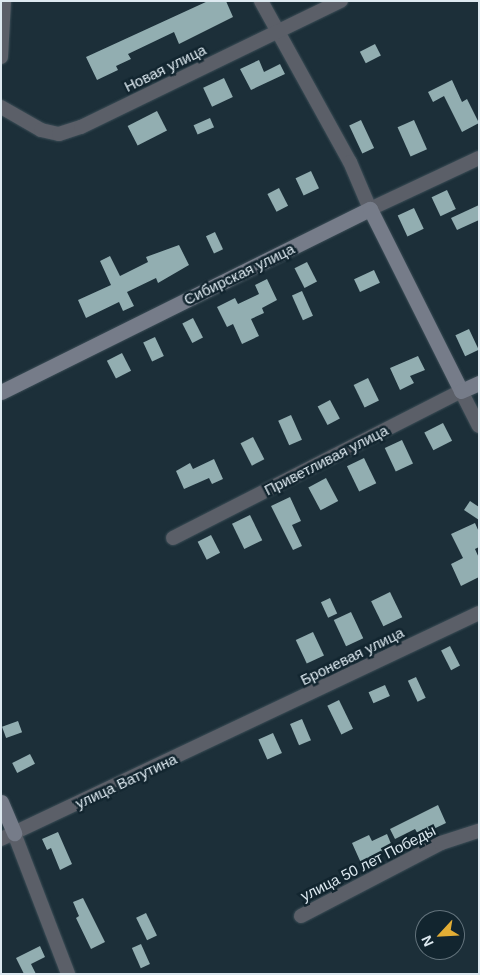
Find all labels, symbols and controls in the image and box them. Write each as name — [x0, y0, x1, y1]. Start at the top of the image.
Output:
street label: Новая улица — [121, 40, 209, 96]
street label: Сибирская улица — [181, 239, 297, 309]
street label: Приветливая улица — [261, 421, 391, 499]
street label: Броневая улица — [297, 623, 407, 689]
street label: улица Ватутина — [72, 750, 180, 812]
street label: улица 50 лет Победы — [298, 821, 438, 905]
north arrow — [415, 910, 465, 960]
text: N — [418, 933, 437, 949]

